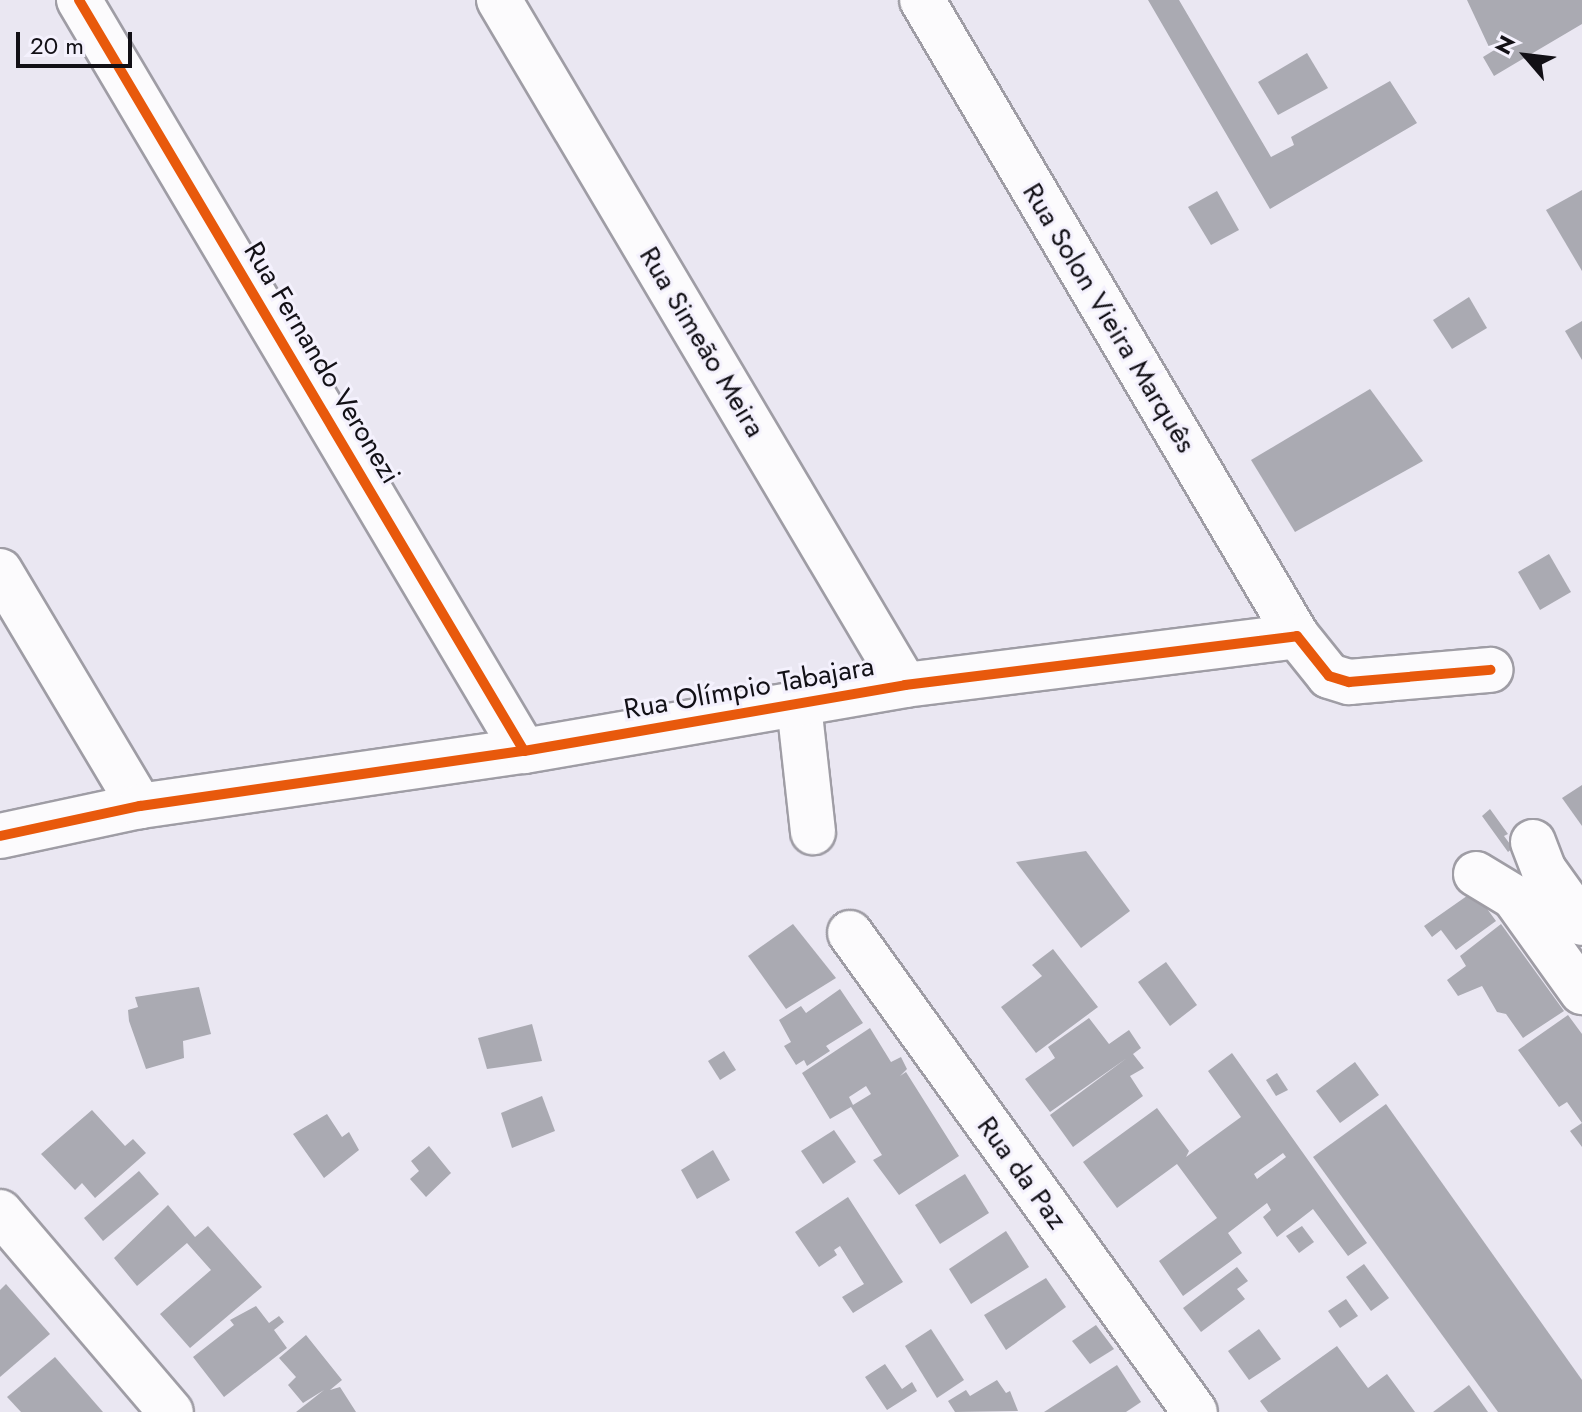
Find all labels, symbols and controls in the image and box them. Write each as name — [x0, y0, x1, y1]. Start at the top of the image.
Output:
scale bar — [20, 16, 136, 66]
north arrow — [1486, 16, 1566, 96]
text: 20 m — [30, 28, 84, 63]
text: N — [1487, 30, 1523, 60]
street label: Rua Solon Vieira Marquês — [1015, 177, 1203, 459]
street label: Rua Fernando Veronezi — [237, 236, 407, 490]
street label: Rua Simeão Meira — [632, 241, 772, 443]
street label: Rua Olímpio Tabajara — [621, 649, 877, 727]
street label: Rua da Paz — [970, 1110, 1074, 1236]

